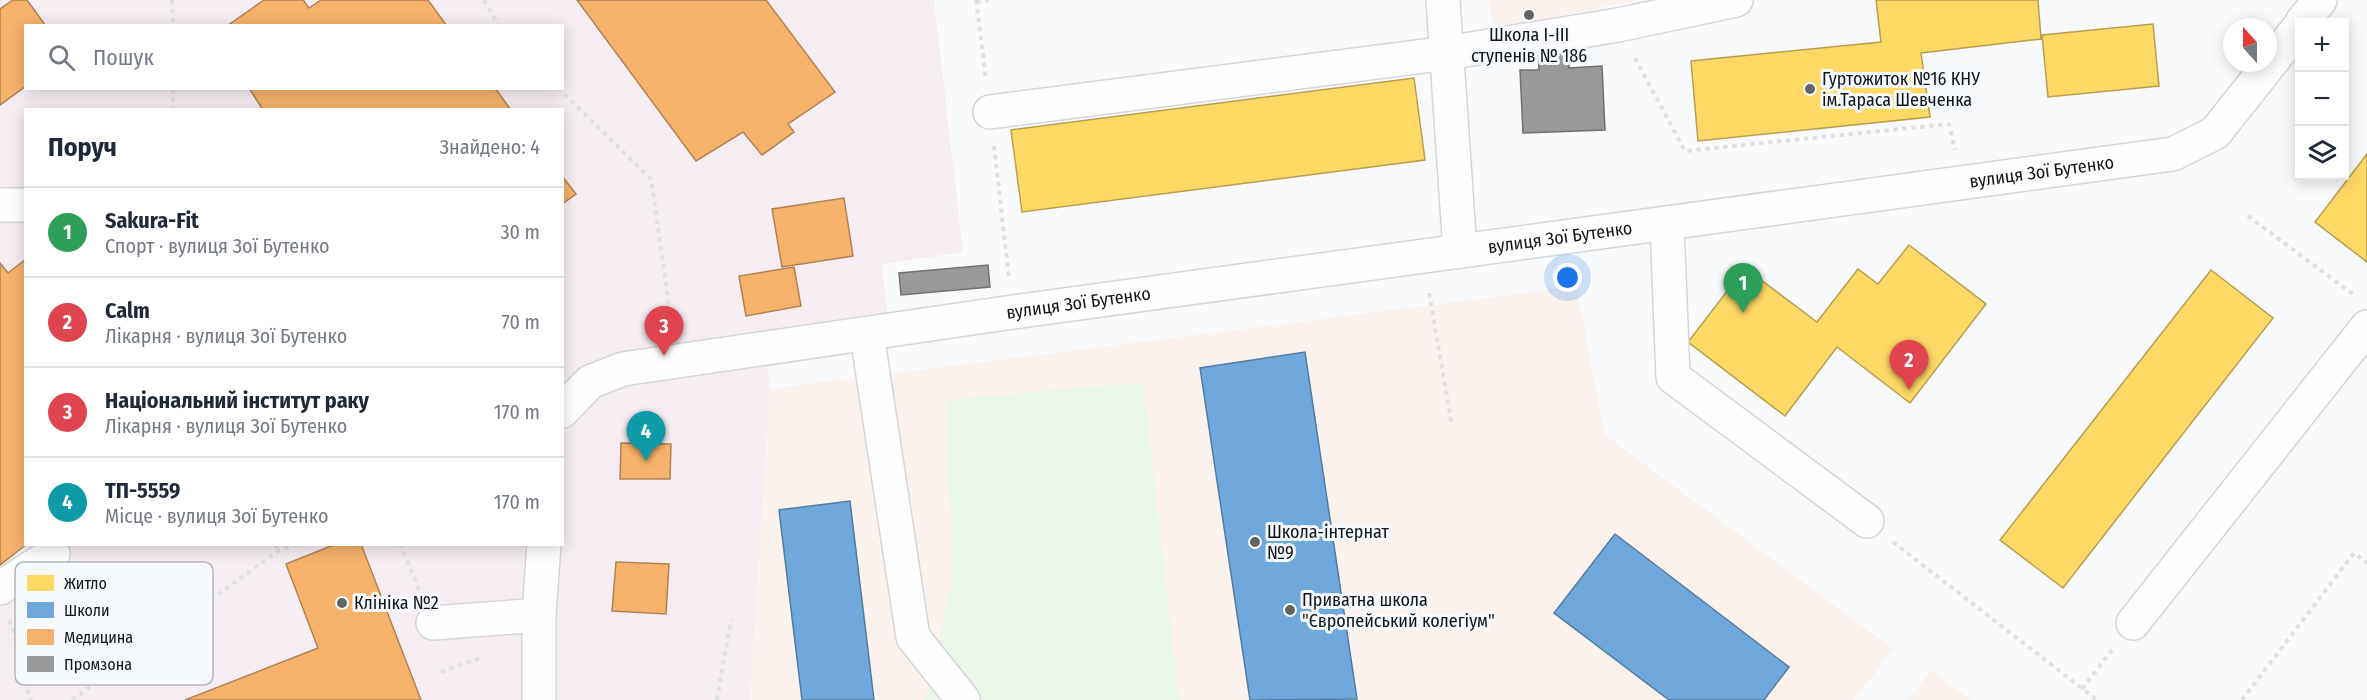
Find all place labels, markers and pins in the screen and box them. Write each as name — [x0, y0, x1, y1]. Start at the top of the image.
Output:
marker: Школа І-ІІІ ступенів № 186 — [1522, 8, 1536, 22]
place label: Школа І-ІІІ ступенів № 186 — [1471, 24, 1587, 67]
place label: Гуртожиток №16 КНУ ім.Тараса Шевченка — [1822, 68, 1980, 111]
marker: Гуртожиток №16 КНУ ім.Тараса Шевченка — [1803, 82, 1817, 96]
pin: 1 — [1724, 264, 1762, 313]
pin: 3 — [644, 306, 684, 356]
pin: 2 — [1890, 340, 1928, 390]
pin: 4 — [626, 412, 666, 461]
place label: Школа-інтернат №9 — [1267, 521, 1389, 564]
marker: Школа-інтернат №9 — [1248, 535, 1262, 549]
place label: Приватна школа "Європейський колегіум" — [1302, 589, 1495, 632]
place label: Клініка №2 — [354, 592, 439, 614]
marker: Клініка №2 — [335, 596, 349, 610]
marker: Приватна школа "Європейський колегіум" — [1283, 603, 1297, 617]

